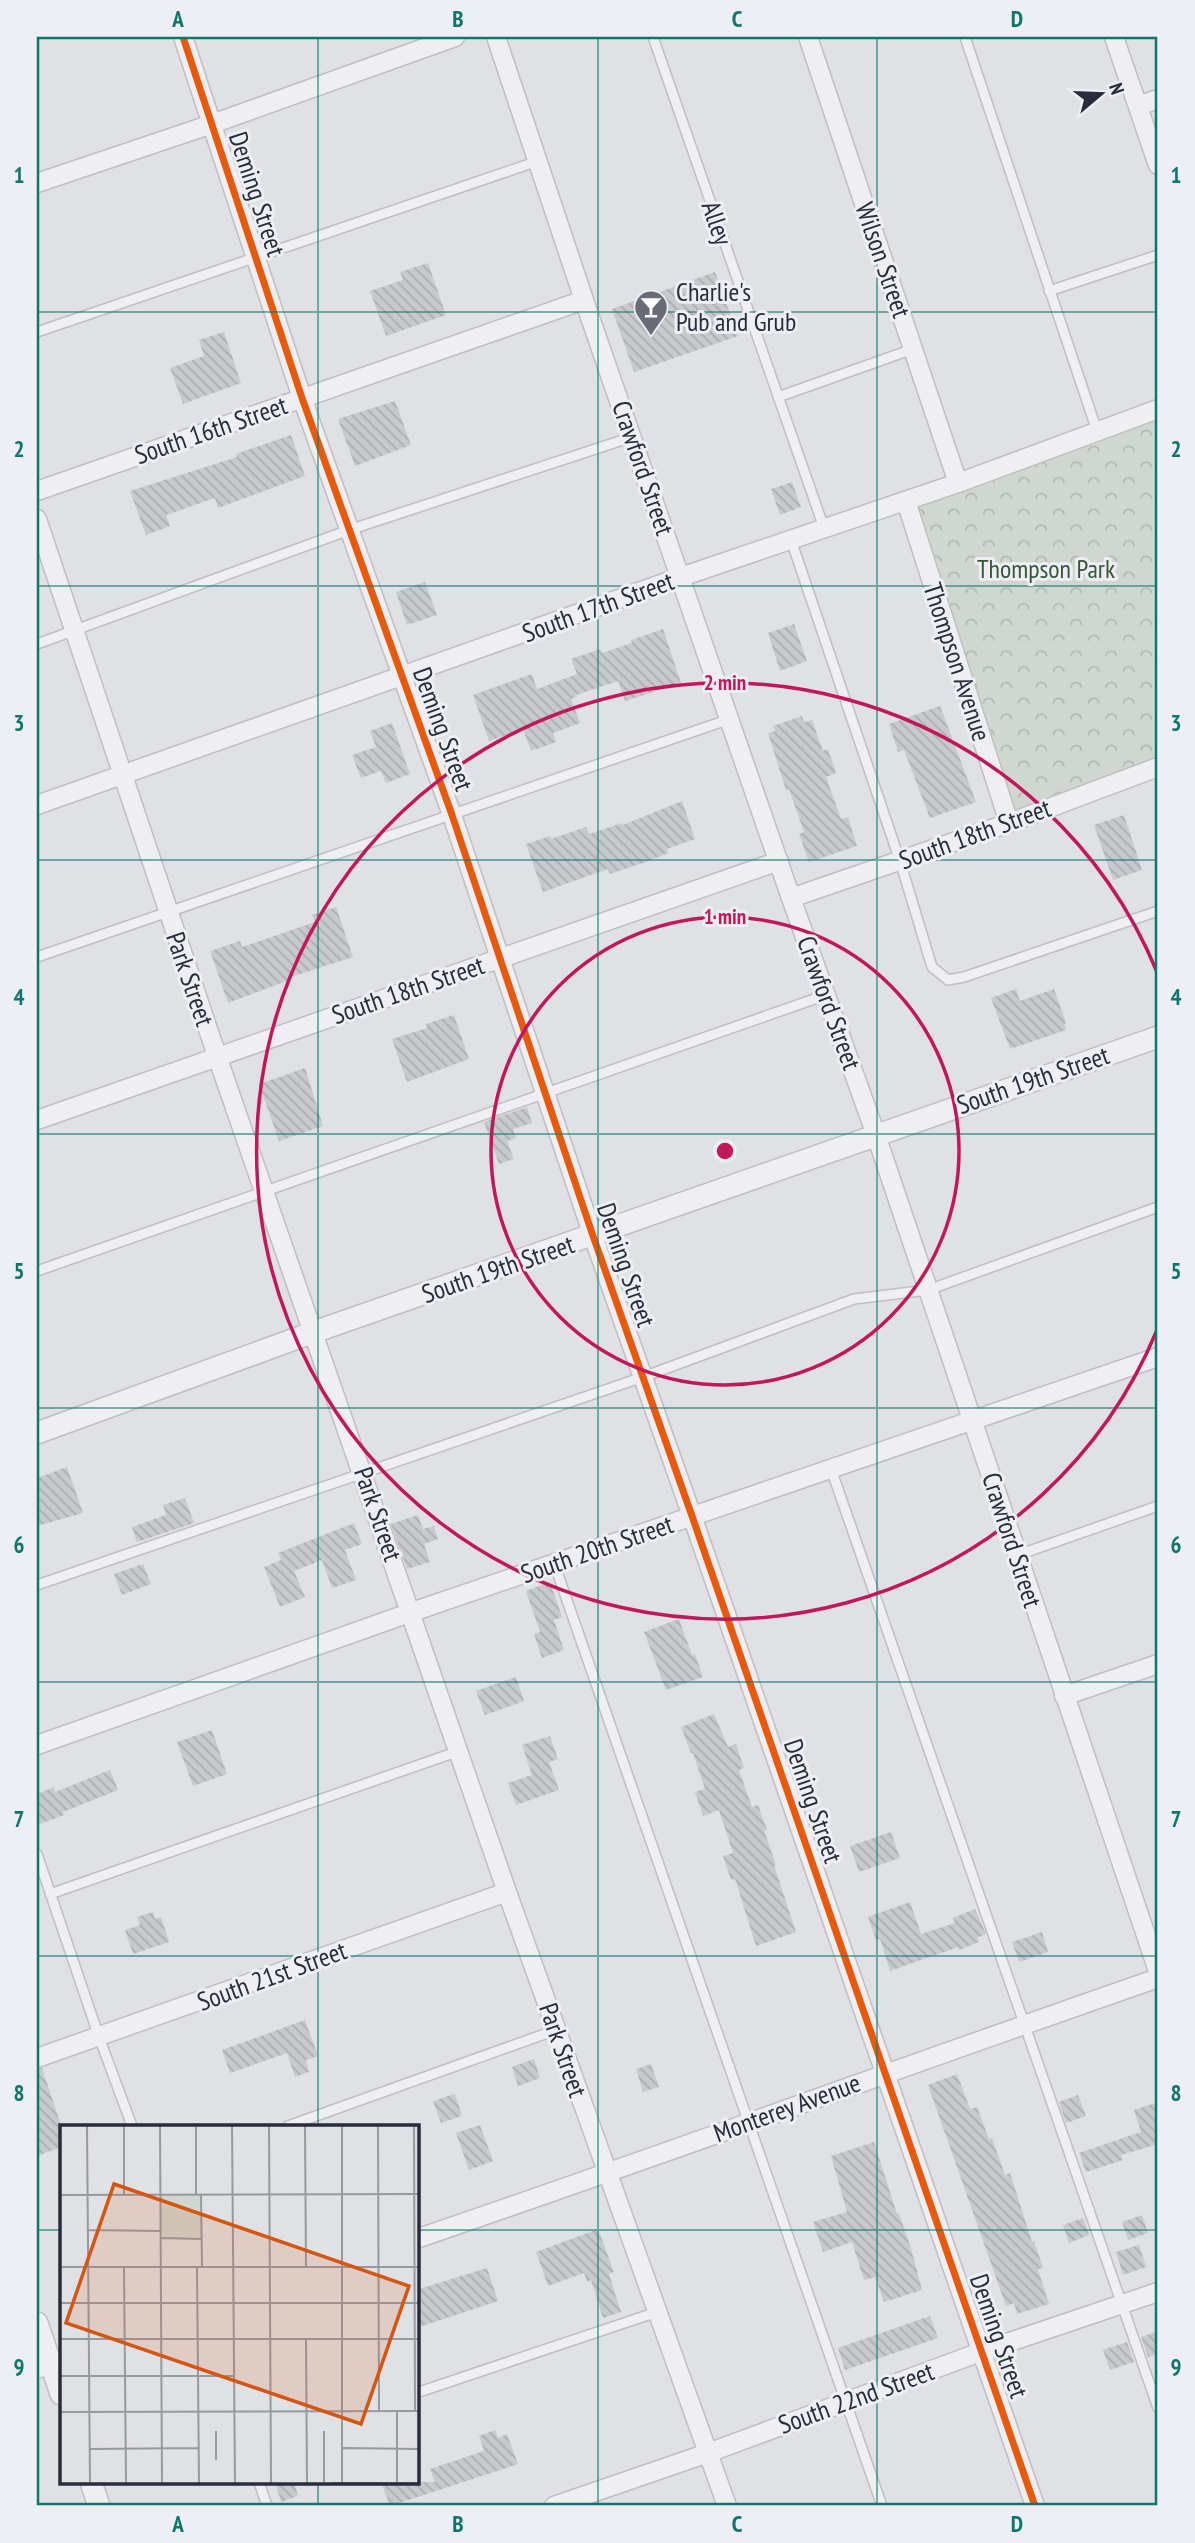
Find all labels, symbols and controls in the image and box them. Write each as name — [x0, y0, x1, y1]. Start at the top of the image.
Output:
text: A — [171, 4, 184, 33]
text: B — [452, 4, 464, 33]
text: C — [732, 4, 743, 33]
text: D — [1011, 4, 1023, 33]
north arrow — [1066, 60, 1136, 130]
text: N — [1104, 80, 1130, 97]
street label: Deming Street — [222, 127, 293, 260]
text: 1 — [14, 160, 25, 189]
text: 1 — [1171, 160, 1182, 189]
street label: Alley — [695, 196, 740, 249]
street label: Wilson Street — [848, 198, 919, 322]
place label: Charlie's Pub and Grub — [676, 275, 796, 338]
bar icon: Charlie's Pub and Grub — [632, 288, 670, 337]
street label: South 16th Street — [130, 388, 291, 471]
street label: Crawford Street — [605, 396, 682, 539]
text: 2 — [14, 434, 25, 463]
text: 2 — [1171, 434, 1182, 463]
park label: Thompson Park — [977, 552, 1115, 585]
street label: South 17th Street — [518, 564, 678, 649]
street label: Thompson Avenue — [916, 579, 999, 745]
street label: Deming Street — [406, 663, 481, 795]
text: 2 min — [704, 669, 746, 696]
text: 3 — [14, 708, 25, 737]
text: 3 — [1171, 708, 1182, 737]
street label: South 18th Street — [894, 791, 1055, 876]
text: 1 min — [704, 903, 746, 930]
street label: Park Street — [159, 927, 222, 1030]
street label: Crawford Street — [790, 931, 869, 1074]
street label: South 18th Street — [327, 948, 488, 1031]
text: 4 — [14, 982, 25, 1011]
text: 4 — [1171, 982, 1182, 1011]
street label: South 19th Street — [952, 1038, 1113, 1121]
centre of rings — [713, 1139, 737, 1163]
street label: Deming Street — [590, 1199, 663, 1331]
street label: South 19th Street — [417, 1227, 578, 1310]
text: 5 — [14, 1256, 25, 1285]
text: 5 — [1171, 1256, 1182, 1285]
street label: Park Street — [347, 1462, 410, 1565]
street label: Crawford Street — [975, 1468, 1050, 1611]
street label: South 20th Street — [516, 1507, 677, 1590]
text: 6 — [14, 1530, 25, 1559]
text: 6 — [1171, 1530, 1182, 1559]
street label: Deming Street — [777, 1735, 850, 1867]
text: 7 — [14, 1804, 25, 1833]
text: 7 — [1171, 1804, 1182, 1833]
street label: South 21st Street — [193, 1933, 351, 2018]
street label: Park Street — [532, 1998, 595, 2101]
street label: Monterey Avenue — [709, 2066, 865, 2149]
text: 8 — [14, 2078, 25, 2107]
text: 8 — [1171, 2078, 1182, 2107]
inset map — [60, 2125, 418, 2484]
street label: Deming Street — [963, 2270, 1036, 2402]
text: 9 — [14, 2352, 25, 2381]
text: 9 — [1171, 2352, 1182, 2381]
street label: South 22nd Street — [774, 2354, 938, 2441]
text: A — [171, 2509, 184, 2538]
text: B — [452, 2509, 464, 2538]
text: C — [732, 2509, 743, 2538]
text: D — [1011, 2509, 1023, 2538]

